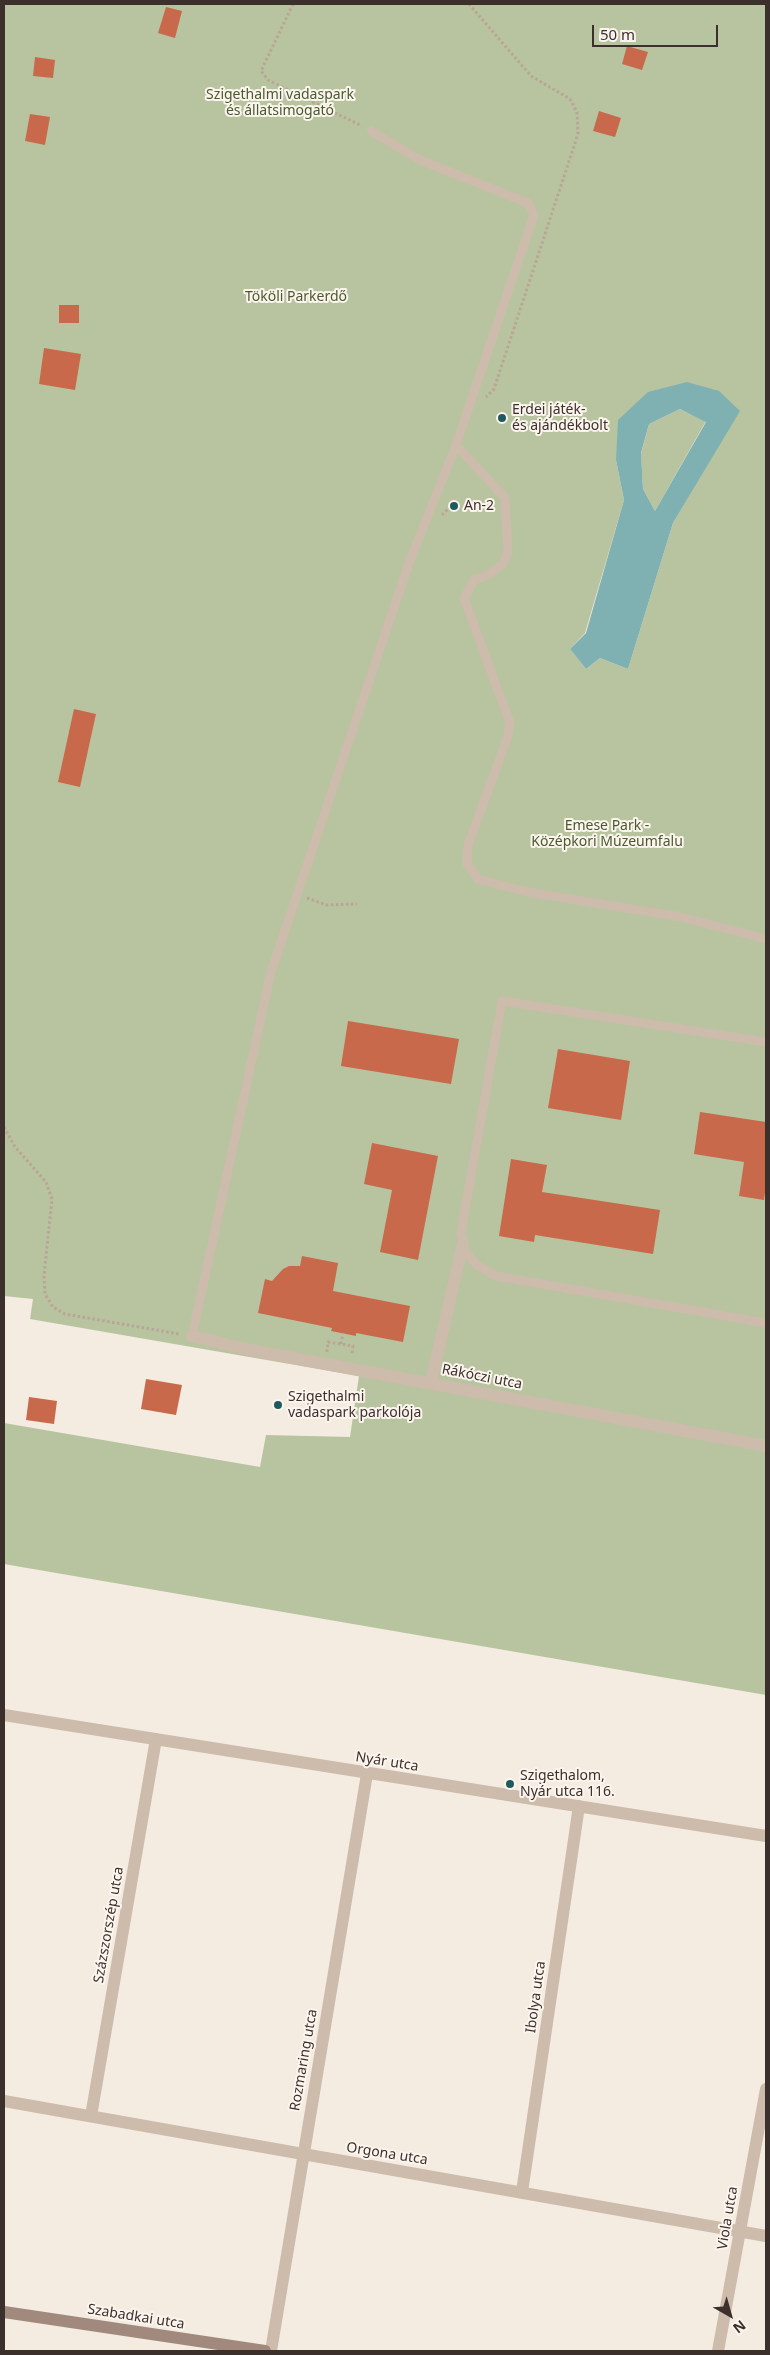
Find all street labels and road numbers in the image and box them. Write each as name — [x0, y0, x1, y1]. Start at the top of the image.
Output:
street label: Rákóczi utca — [440, 1361, 524, 1393]
street label: Nyár utca — [354, 1749, 420, 1775]
street label: Százszorszép utca — [90, 1865, 128, 1985]
street label: Ibolya utca — [523, 1960, 549, 2034]
street label: Rozmaring utca — [287, 2008, 321, 2112]
street label: Orgona utca — [345, 2139, 429, 2169]
street label: Viola utca — [714, 2185, 742, 2251]
street label: Szabadkai utca — [86, 2301, 186, 2333]

